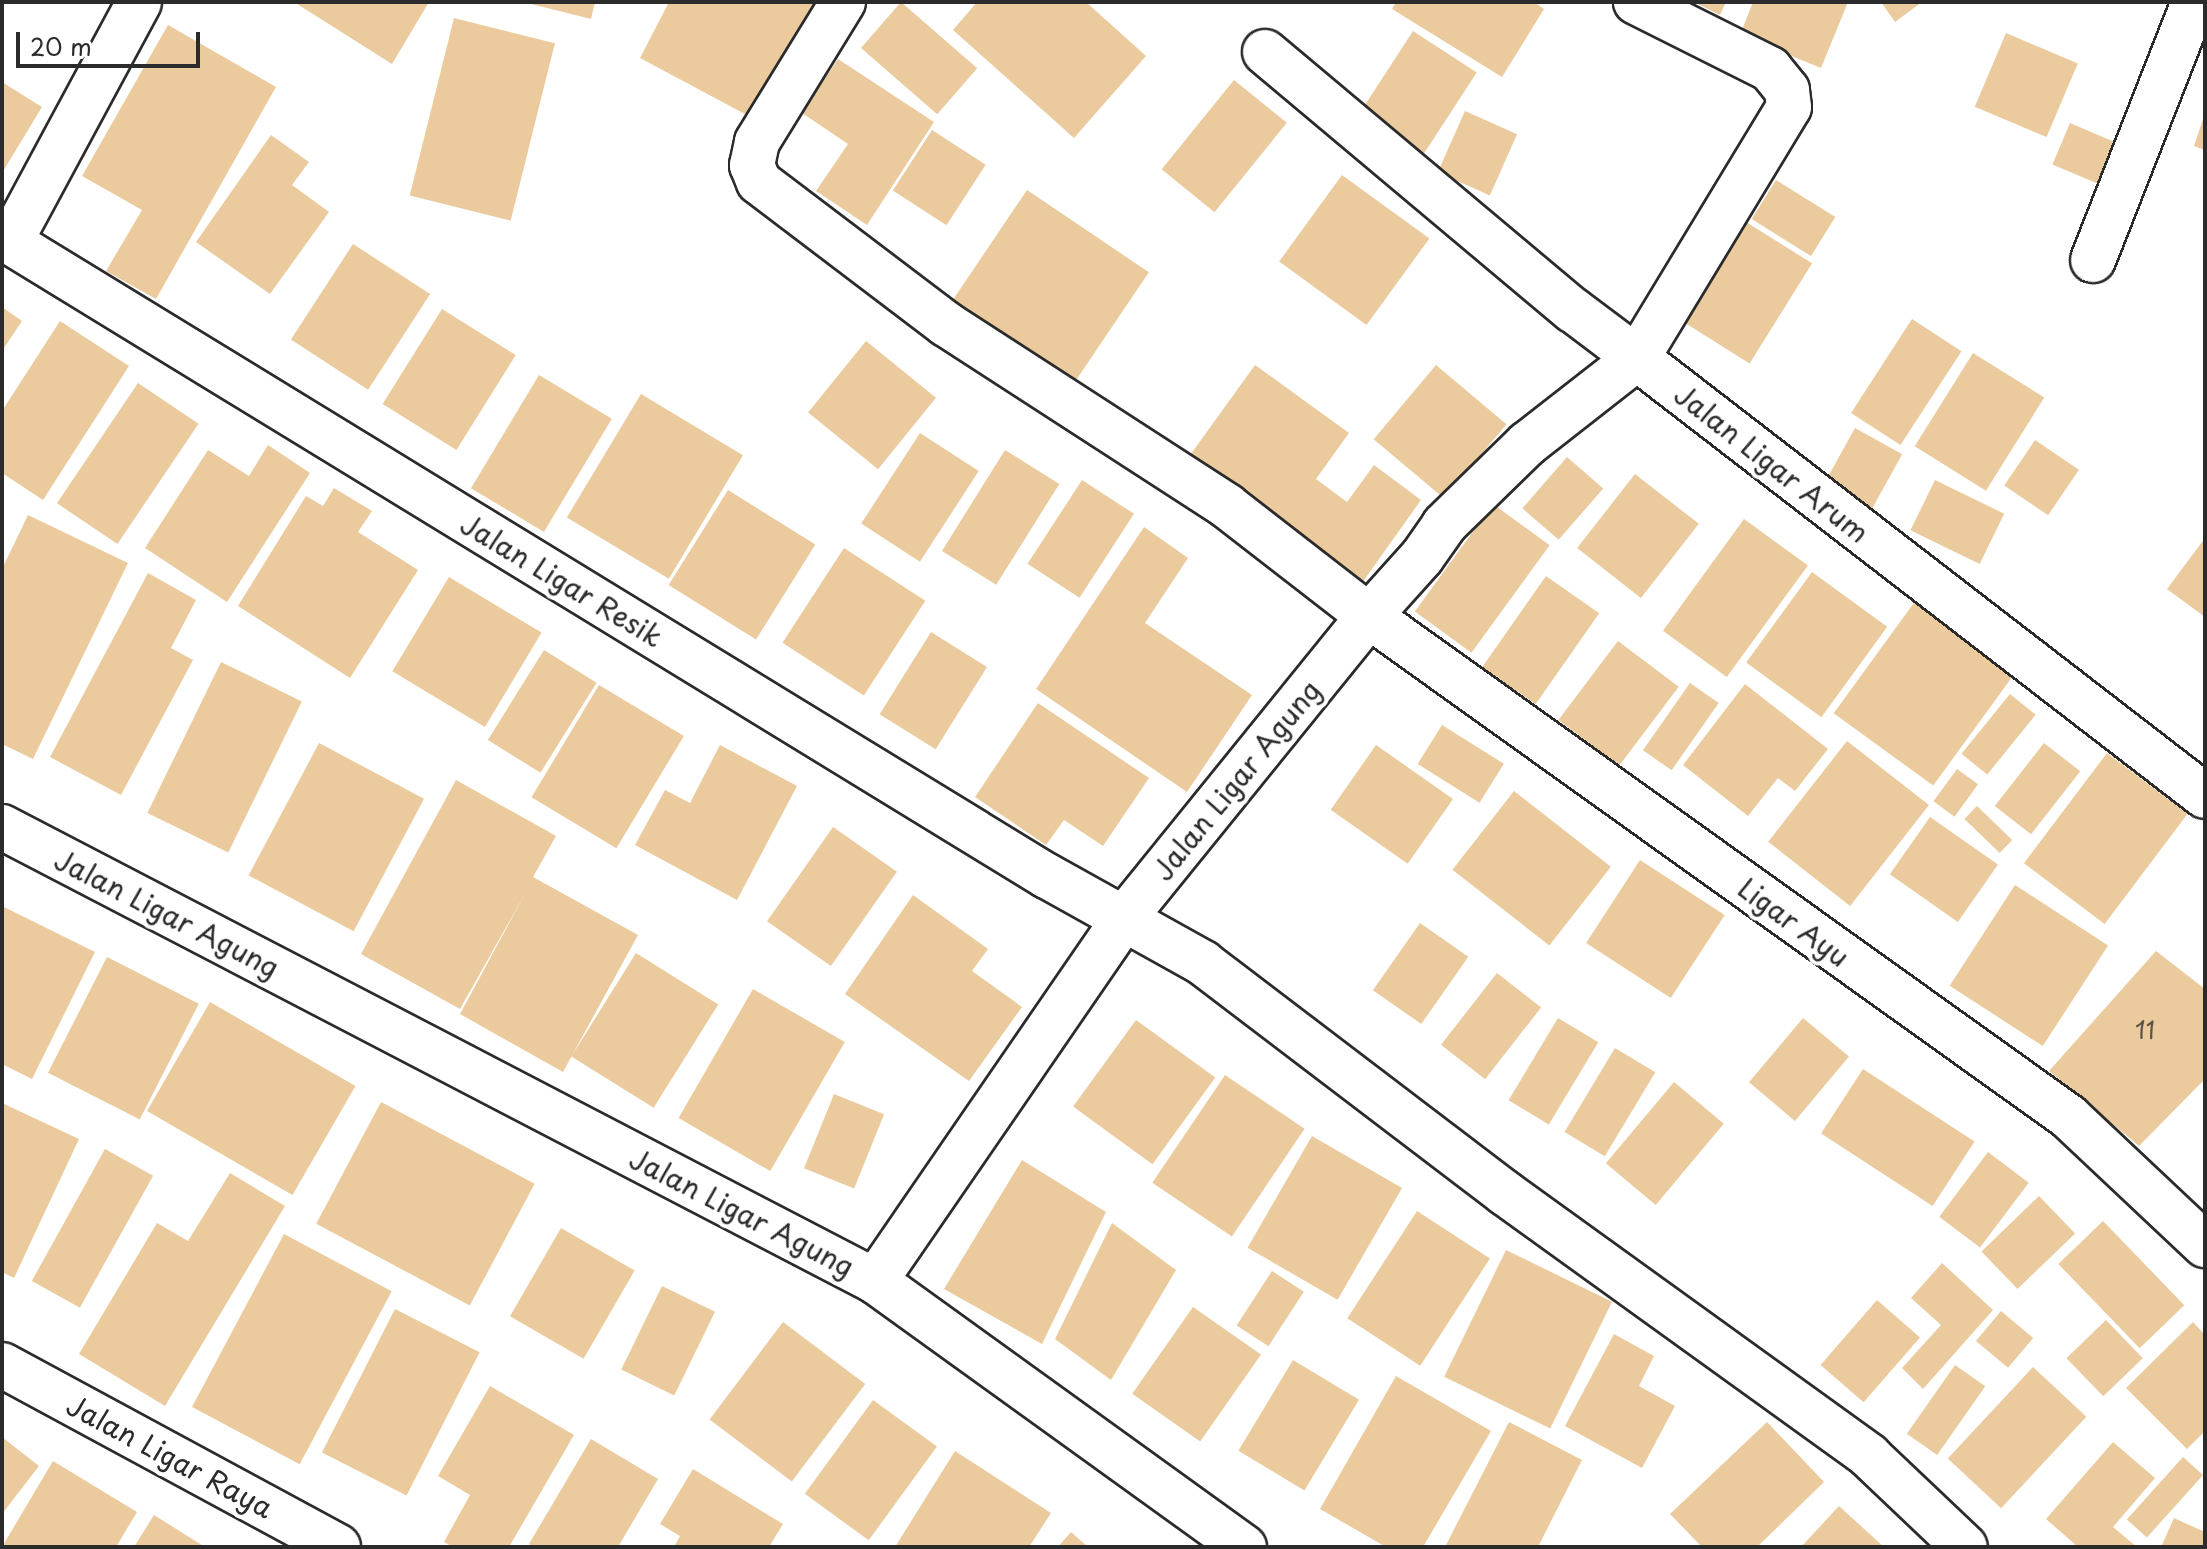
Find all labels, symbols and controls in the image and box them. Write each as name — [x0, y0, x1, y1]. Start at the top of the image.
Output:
scale bar — [20, 16, 204, 66]
text: 20 m — [30, 28, 92, 64]
street label: Jalan Ligar Arum — [1667, 376, 1877, 550]
street label: Jalan Ligar Resik — [454, 506, 670, 654]
street label: Jalan Ligar Agung — [1145, 673, 1327, 887]
street label: Jalan Ligar Agung — [49, 842, 285, 984]
street label: Ligar Ayu — [1731, 870, 1857, 974]
house number: 11 — [2135, 1016, 2155, 1044]
street label: Jalan Ligar Agung — [624, 1141, 860, 1283]
street label: Jalan Ligar Raya — [60, 1387, 280, 1525]

